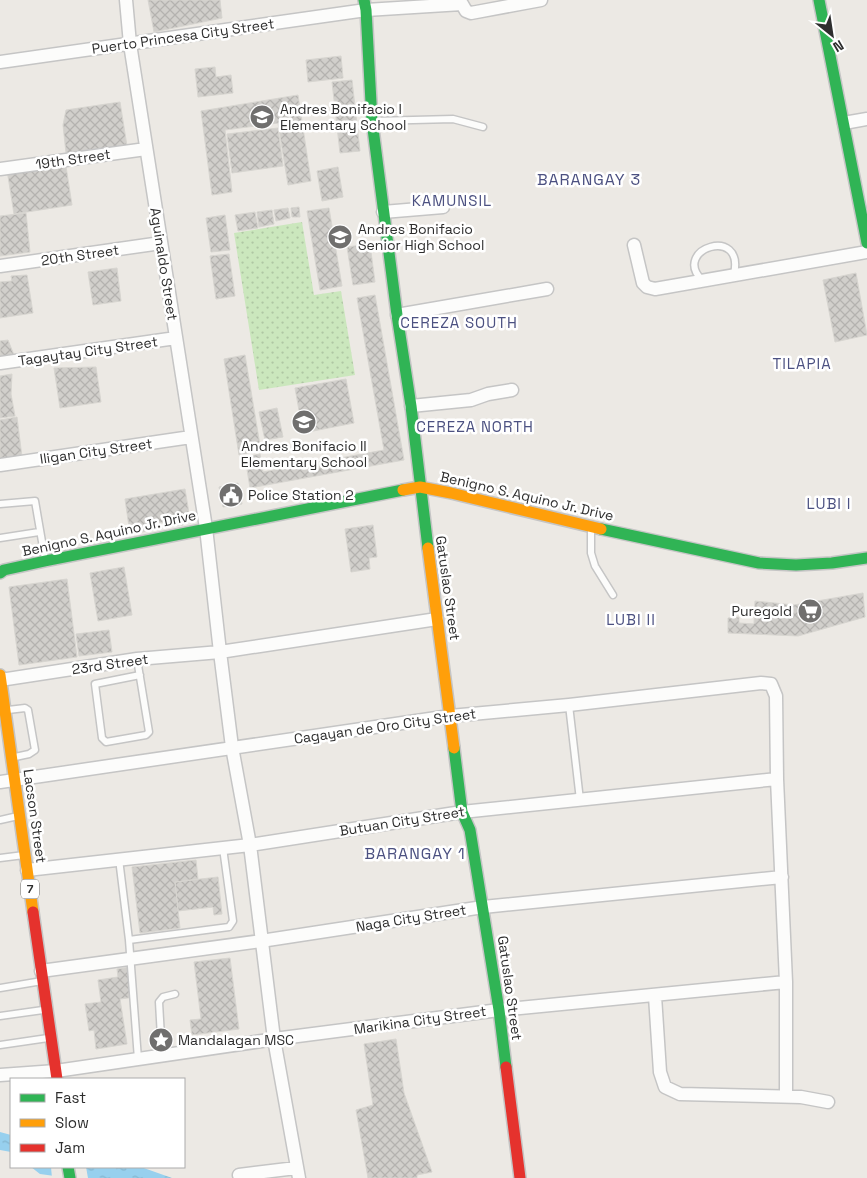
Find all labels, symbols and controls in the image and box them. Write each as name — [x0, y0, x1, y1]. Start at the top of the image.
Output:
north arrow — [807, 10, 857, 60]
street label: Puerto Princesa City Street — [91, 14, 275, 58]
text: N — [830, 36, 847, 56]
place label: Andres Bonifacio I Elementary School — [280, 100, 406, 134]
school or university icon: Andres Bonifacio I Elementary School — [249, 104, 275, 130]
street label: 19th Street — [34, 145, 112, 173]
district label: BARANGAY 3 — [537, 169, 641, 190]
district label: KAMUNSIL — [412, 191, 492, 210]
street label: Aguinaldo Street — [146, 206, 182, 322]
place label: Andres Bonifacio Senior High School — [358, 220, 484, 254]
school or university icon: Andres Bonifacio Senior High School — [327, 224, 353, 250]
street label: 20th Street — [40, 241, 120, 269]
district label: CEREZA SOUTH — [400, 313, 518, 332]
street label: Tagaytay City Street — [17, 332, 159, 370]
district label: TILAPIA — [772, 354, 832, 373]
school or university icon: Andres Bonifacio II Elementary School — [291, 409, 317, 435]
district label: CEREZA NORTH — [416, 417, 534, 436]
street label: Iligan City Street — [39, 434, 153, 468]
place label: Andres Bonifacio II Elementary School — [241, 437, 367, 471]
street label: Benigno S. Aquino Jr. Drive — [438, 467, 616, 525]
public building icon: Police Station 2 — [218, 482, 244, 508]
place label: Police Station 2 — [248, 486, 354, 504]
district label: LUBI I — [806, 494, 852, 513]
street label: Benigno S. Aquino Jr. Drive — [20, 506, 198, 560]
street label: Gatuslao Street — [432, 534, 464, 642]
supermarket icon: Puregold — [797, 598, 823, 624]
place label: Puregold — [732, 602, 792, 620]
district label: LUBI II — [606, 610, 656, 629]
street label: 23rd Street — [70, 650, 150, 678]
street label: Cagayan de Oro City Street — [293, 704, 477, 748]
street label: Lacson Street — [19, 768, 51, 864]
street label: Butuan City Street — [338, 802, 466, 840]
district label: BARANGAY 1 — [364, 843, 466, 864]
road number: 7 — [21, 880, 39, 899]
street label: Naga City Street — [354, 900, 468, 936]
street label: Gatuslao Street — [494, 934, 526, 1042]
street label: Marikina City Street — [352, 1002, 488, 1038]
place icon: Mandalagan MSC — [148, 1027, 174, 1053]
place label: Mandalagan MSC — [178, 1031, 294, 1049]
legend — [10, 1078, 185, 1168]
text: Fast — [55, 1088, 86, 1107]
text: Slow — [55, 1113, 89, 1132]
text: Jam — [55, 1138, 85, 1157]

